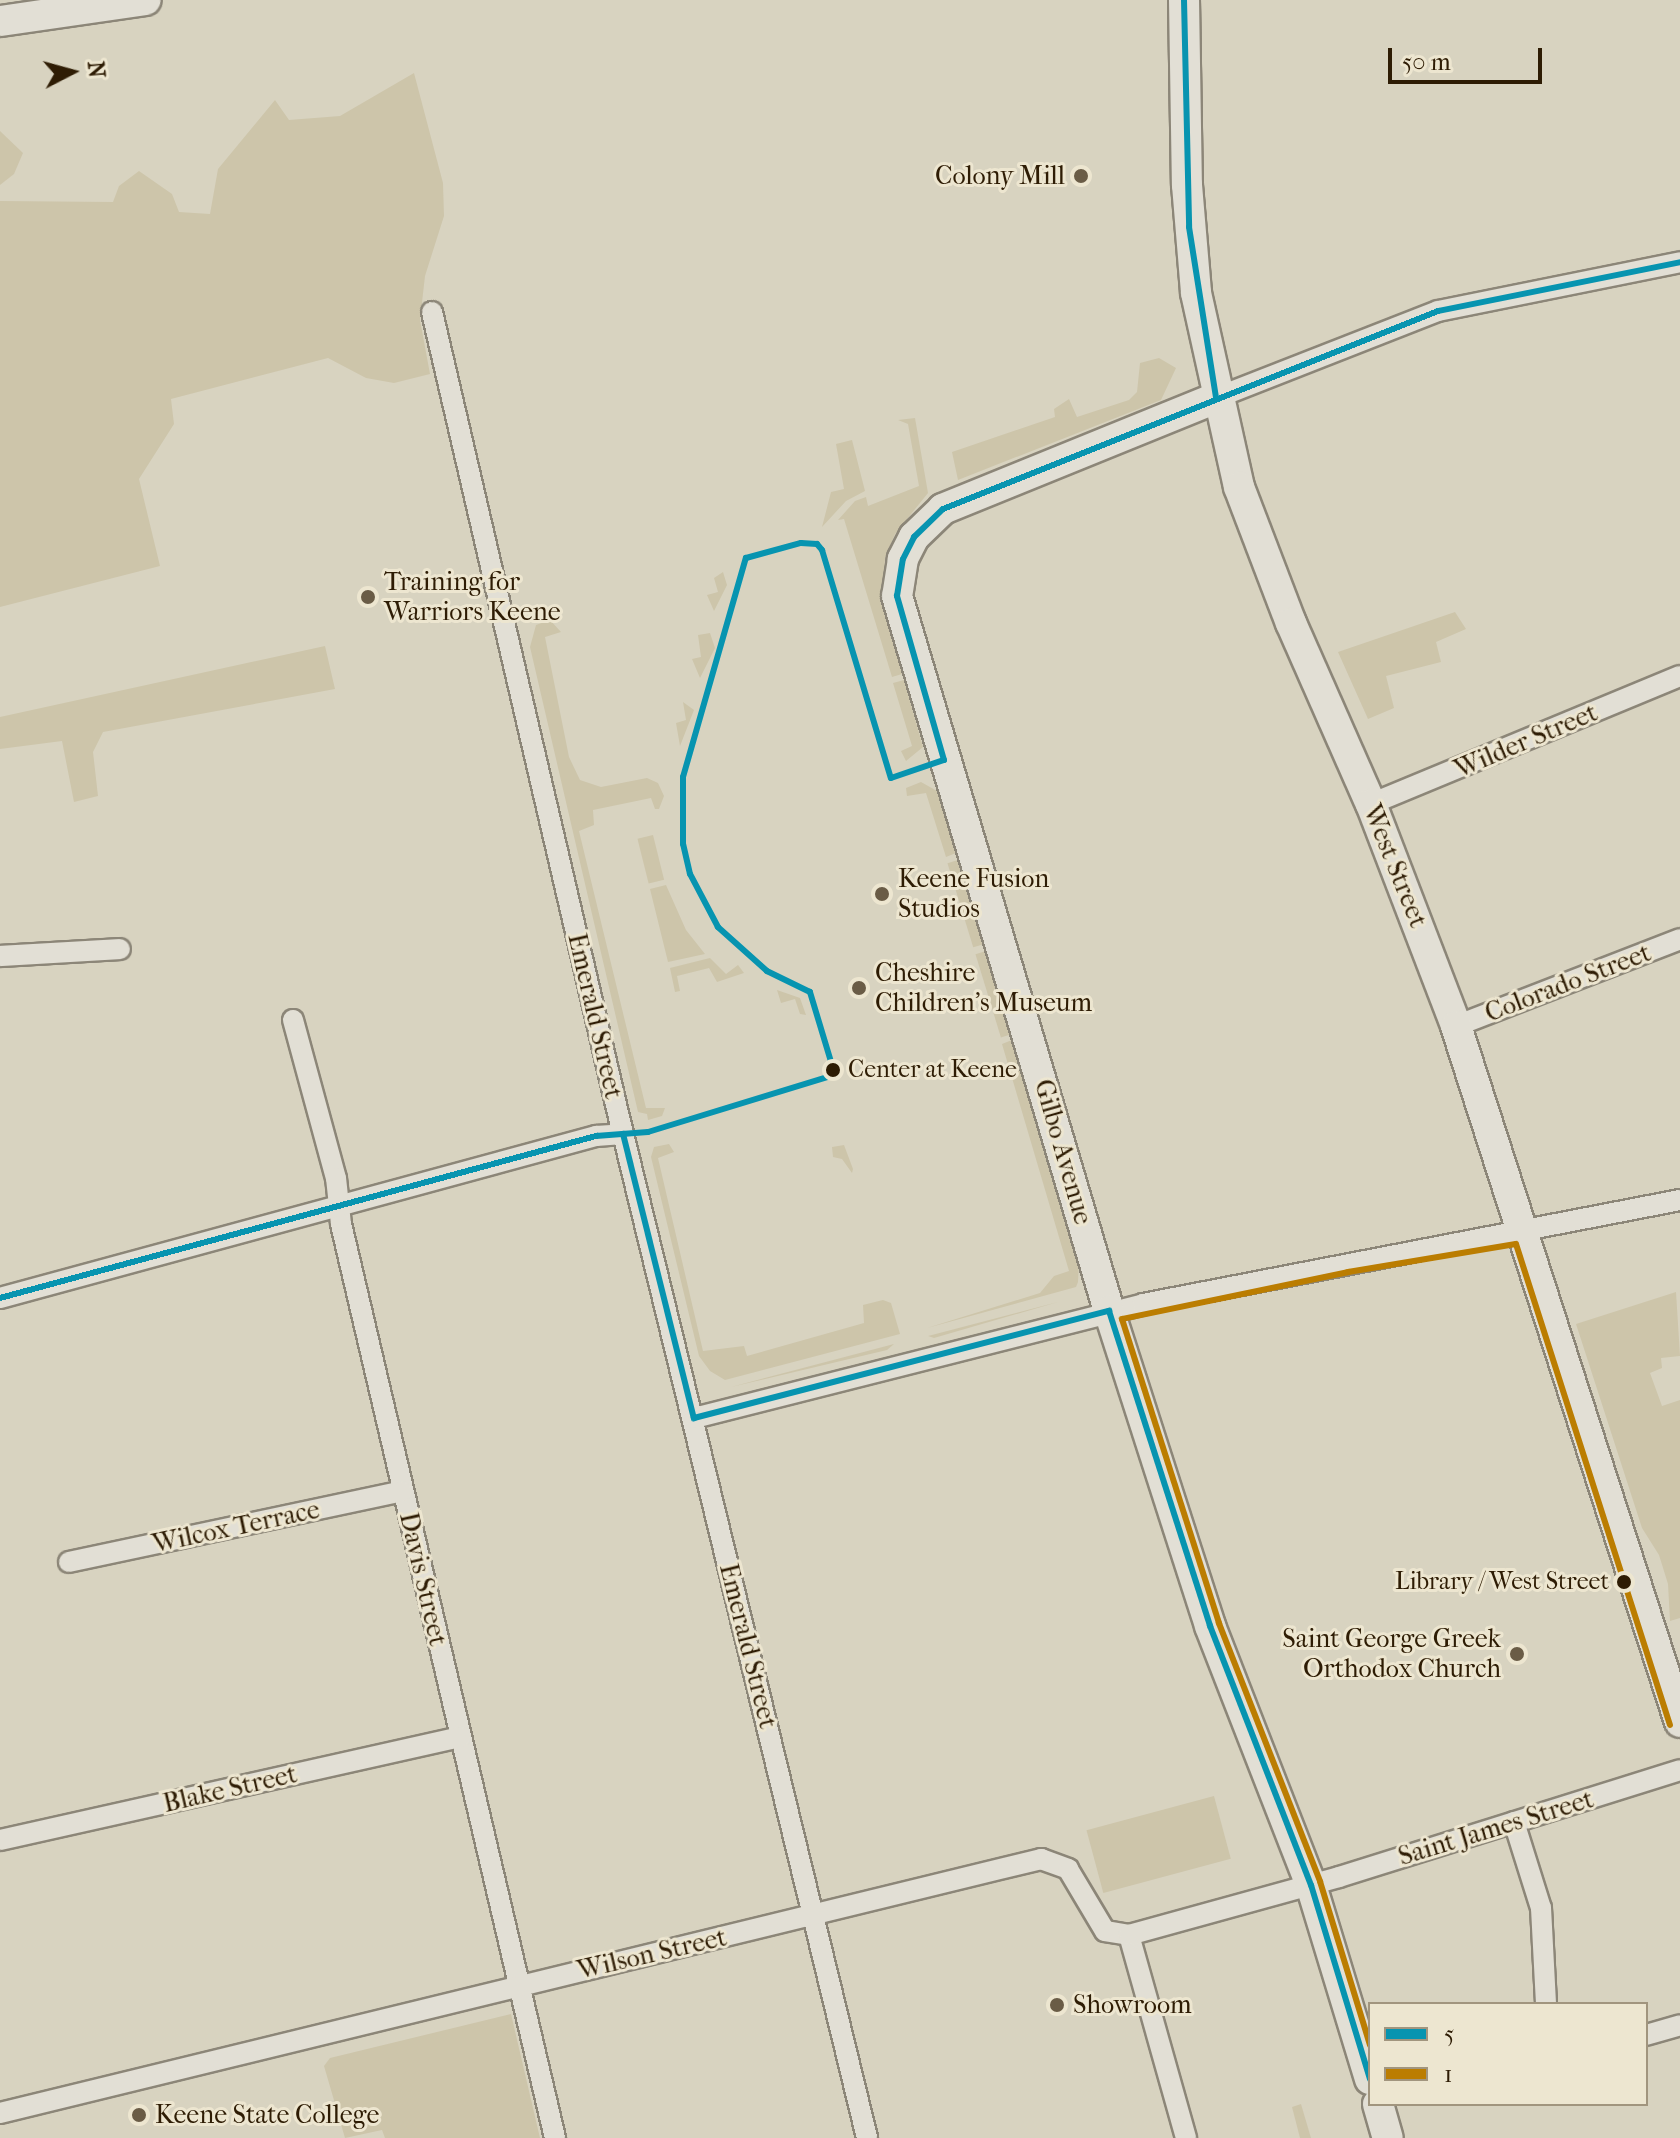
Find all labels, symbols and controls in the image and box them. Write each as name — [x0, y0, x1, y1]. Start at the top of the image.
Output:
north arrow — [32, 32, 112, 112]
scale bar — [1392, 32, 1546, 82]
text: 50 m — [1402, 48, 1451, 76]
text: N — [82, 60, 110, 79]
place label: Colony Mill — [935, 160, 1065, 192]
marker: Colony Mill — [1072, 167, 1090, 185]
place label: Training for Warriors Keene — [384, 566, 561, 628]
marker: Training for Warriors Keene — [359, 588, 377, 606]
street label: Wilder Street — [1450, 697, 1602, 785]
street label: West Street — [1356, 800, 1434, 932]
place label: Keene Fusion Studios — [898, 863, 1049, 924]
marker: Keene Fusion Studios — [873, 885, 891, 903]
street label: Emerald Street — [561, 930, 629, 1102]
street label: Colorado Street — [1481, 937, 1655, 1029]
place label: Cheshire Children's Museum — [875, 957, 1092, 1018]
marker: Cheshire Children's Museum — [850, 979, 868, 997]
place label: Center at Keene — [848, 1056, 1017, 1084]
marker: Center at Keene — [825, 1062, 841, 1078]
street label: Gilbo Avenue — [1027, 1076, 1099, 1228]
street label: Wilcox Terrace — [150, 1494, 322, 1560]
street label: Davis Street — [393, 1509, 453, 1649]
street label: Emerald Street — [712, 1560, 784, 1732]
place label: Library / West Street — [1395, 1568, 1609, 1596]
marker: Library / West Street — [1616, 1574, 1632, 1590]
place label: Saint George Greek Orthodox Church — [1282, 1623, 1501, 1684]
marker: Saint George Greek Orthodox Church — [1508, 1645, 1526, 1663]
street label: Blake Street — [160, 1758, 300, 1820]
street label: Saint James Street — [1395, 1784, 1597, 1872]
street label: Wilson Street — [574, 1922, 730, 1986]
place label: Showroom — [1073, 1989, 1192, 2021]
marker: Showroom — [1048, 1996, 1066, 2014]
legend — [1368, 2002, 1648, 2106]
text: 5 — [1444, 2020, 1454, 2048]
text: 1 — [1444, 2060, 1453, 2088]
place label: Keene State College — [155, 2099, 379, 2131]
marker: Keene State College — [130, 2106, 148, 2124]

